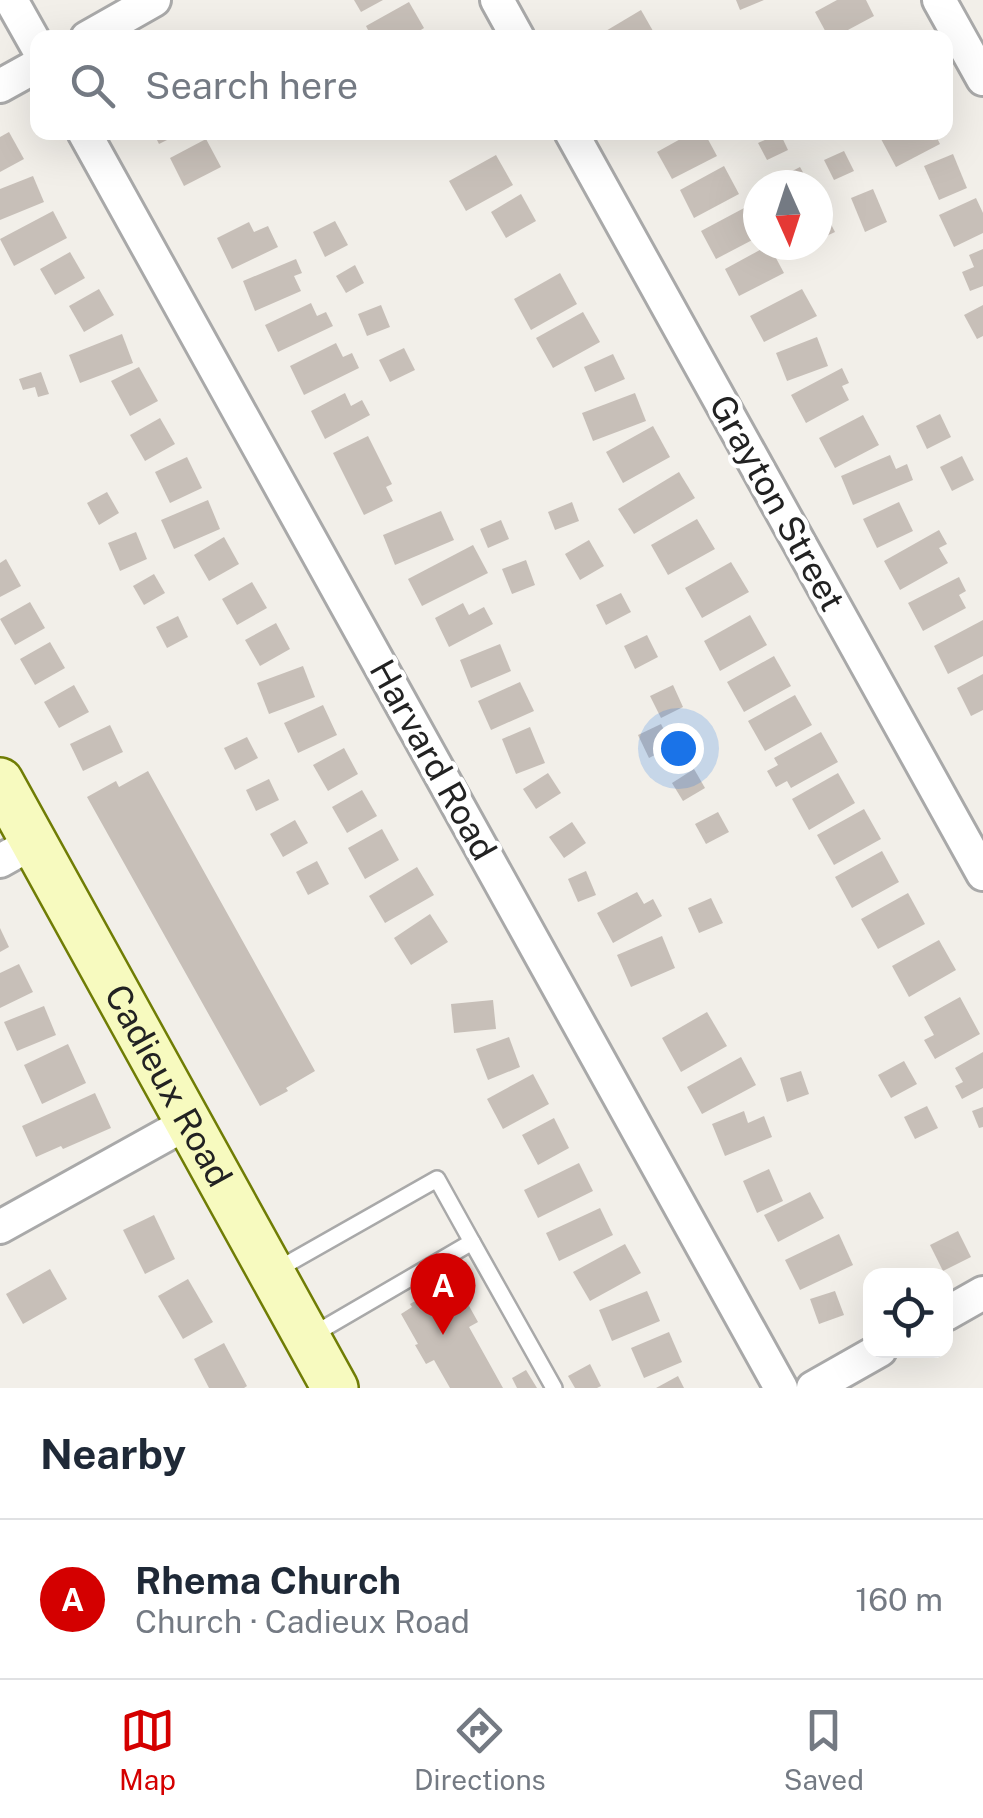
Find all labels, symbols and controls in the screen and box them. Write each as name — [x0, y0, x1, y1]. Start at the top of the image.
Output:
search box — [30, 30, 953, 140]
icon: search — [65, 58, 120, 113]
text: Search here — [145, 63, 358, 108]
north arrow — [743, 170, 833, 260]
street label: Grayton Street — [701, 388, 854, 618]
street label: Harvard Road — [362, 653, 505, 867]
your location — [653, 723, 704, 774]
street label: Cadieux Road — [96, 977, 241, 1194]
pin: A — [410, 1252, 476, 1335]
map controls — [863, 1268, 953, 1358]
button: locate — [863, 1268, 953, 1358]
text: Nearby — [40, 1429, 186, 1478]
text: Rhema Church — [135, 1558, 401, 1603]
text: A — [61, 1581, 84, 1618]
text: 160 m — [855, 1581, 943, 1618]
text: Church · Cadieux Road — [135, 1603, 470, 1640]
tab: Map — [119, 1703, 176, 1796]
tab: Directions — [414, 1703, 546, 1796]
tab: Saved — [784, 1703, 864, 1796]

